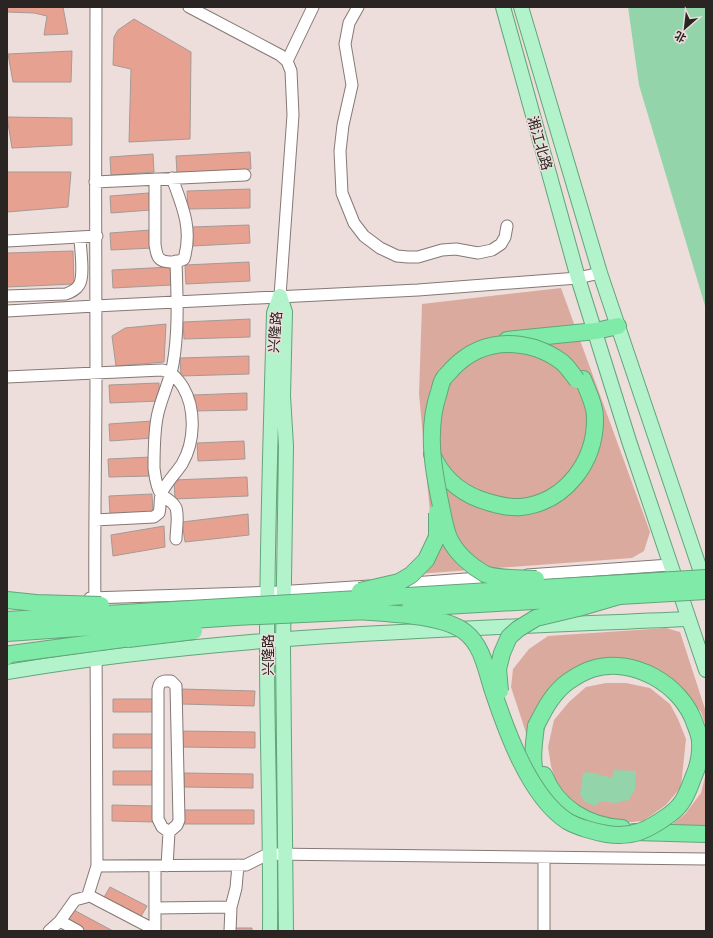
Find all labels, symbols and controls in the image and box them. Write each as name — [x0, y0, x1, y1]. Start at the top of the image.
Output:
north arrow — [665, 8, 705, 48]
text: 北 — [672, 28, 688, 46]
street label: 湘江北路 — [524, 114, 556, 172]
street label: 兴隆路 — [264, 310, 286, 354]
street label: 兴隆路 — [259, 634, 277, 676]

